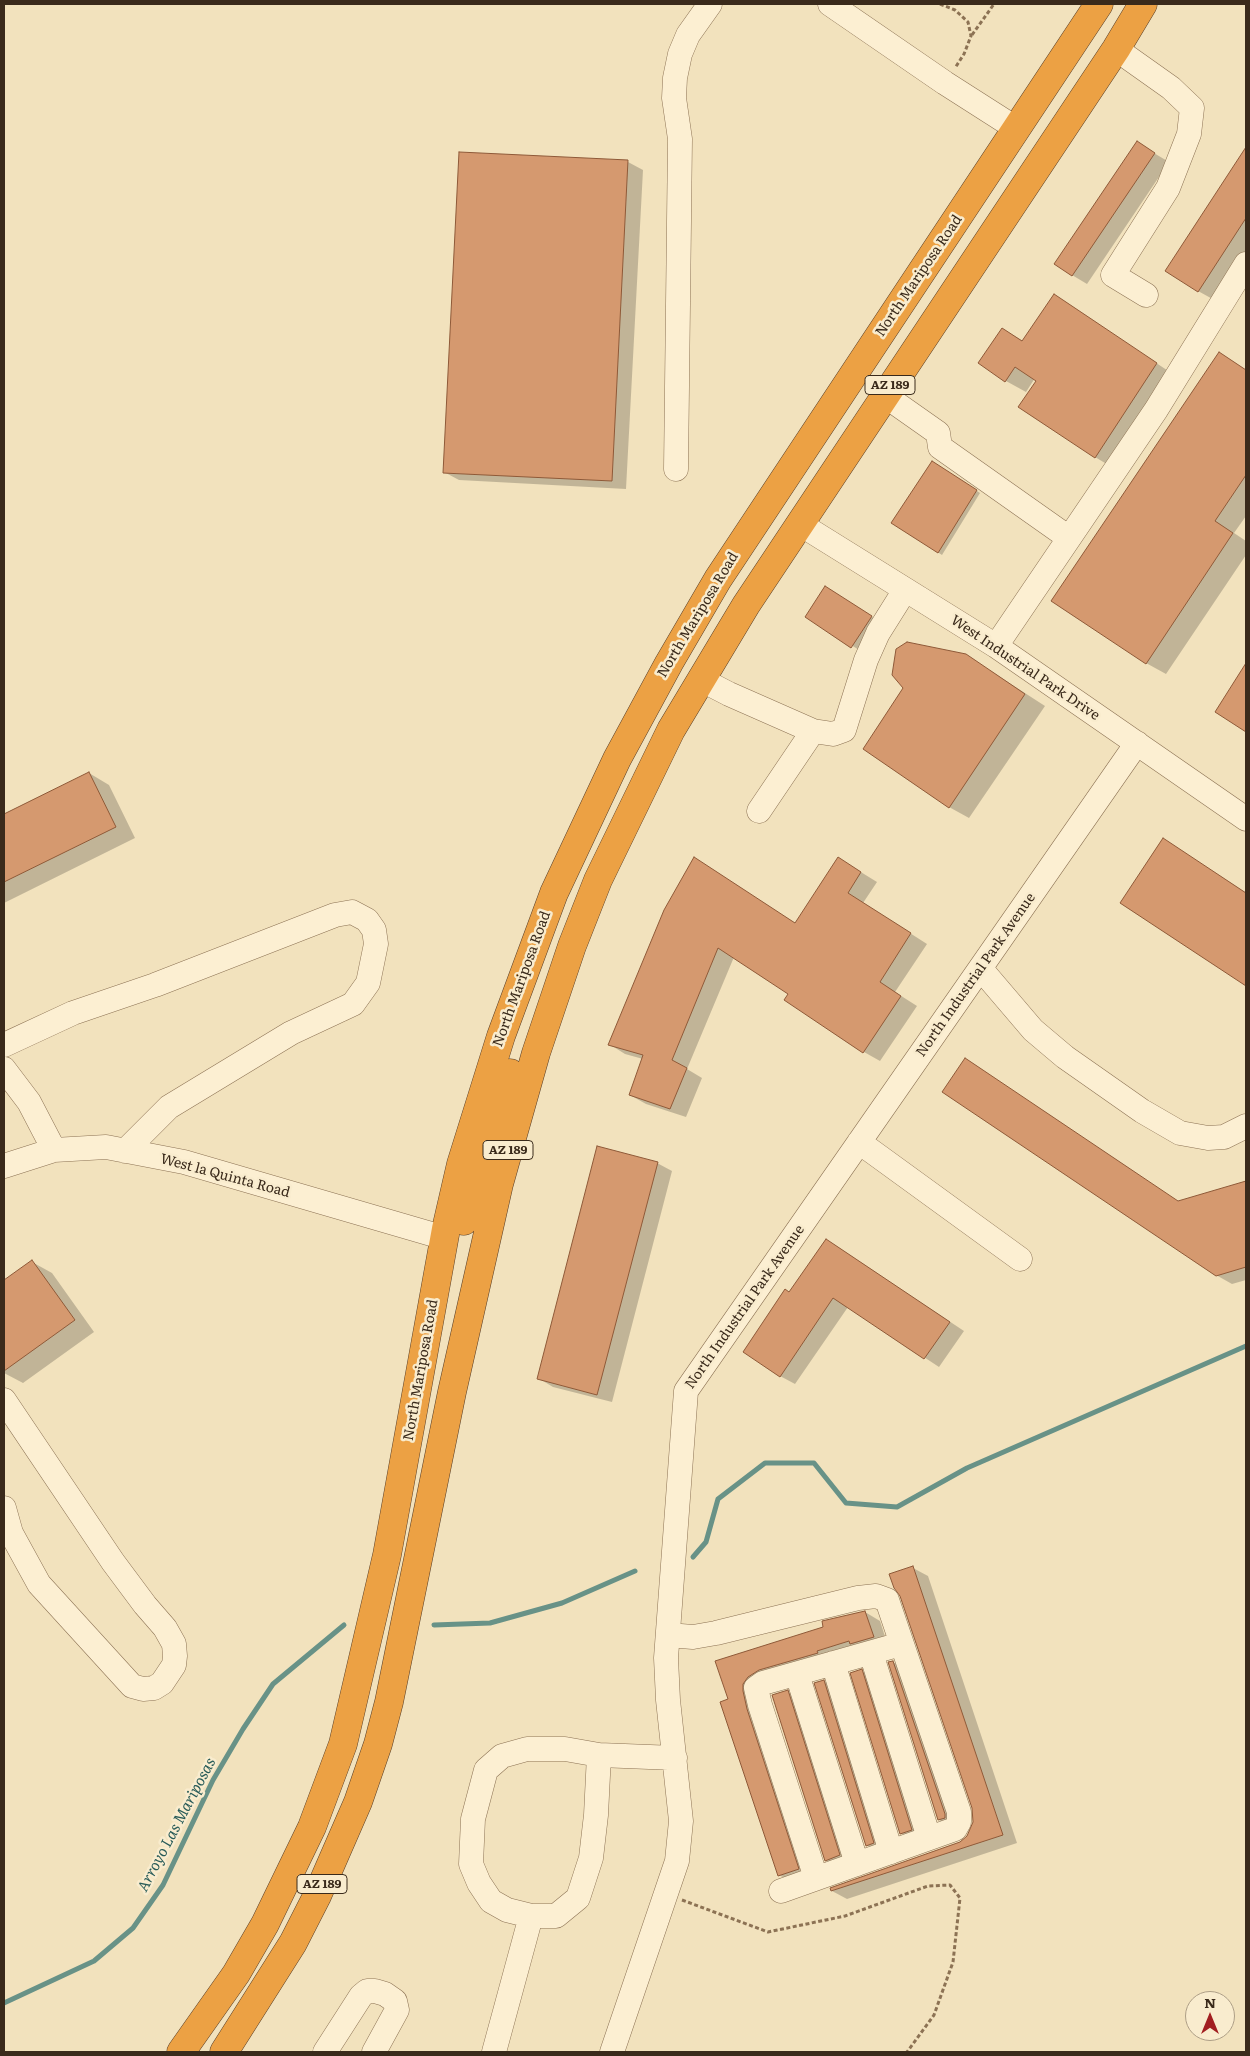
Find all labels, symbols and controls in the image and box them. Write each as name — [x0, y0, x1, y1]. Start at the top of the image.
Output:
street label: North Mariposa Road — [872, 212, 966, 340]
road number: AZ 189 — [865, 376, 915, 394]
street label: North Mariposa Road — [654, 549, 742, 681]
street label: West Industrial Park Drive — [947, 612, 1103, 724]
street label: North Industrial Park Avenue — [913, 890, 1039, 1060]
street label: North Mariposa Road — [490, 909, 554, 1049]
road number: AZ 189 — [483, 1140, 533, 1160]
street label: West la Quinta Road — [158, 1151, 292, 1201]
street label: North Industrial Park Avenue — [682, 1222, 808, 1392]
street label: North Mariposa Road — [400, 1298, 442, 1442]
water label: Arroyo Las Mariposas — [134, 1755, 220, 1895]
road number: AZ 189 — [297, 1875, 347, 1894]
north arrow — [1185, 1991, 1235, 2041]
text: N — [1204, 1992, 1216, 2012]

